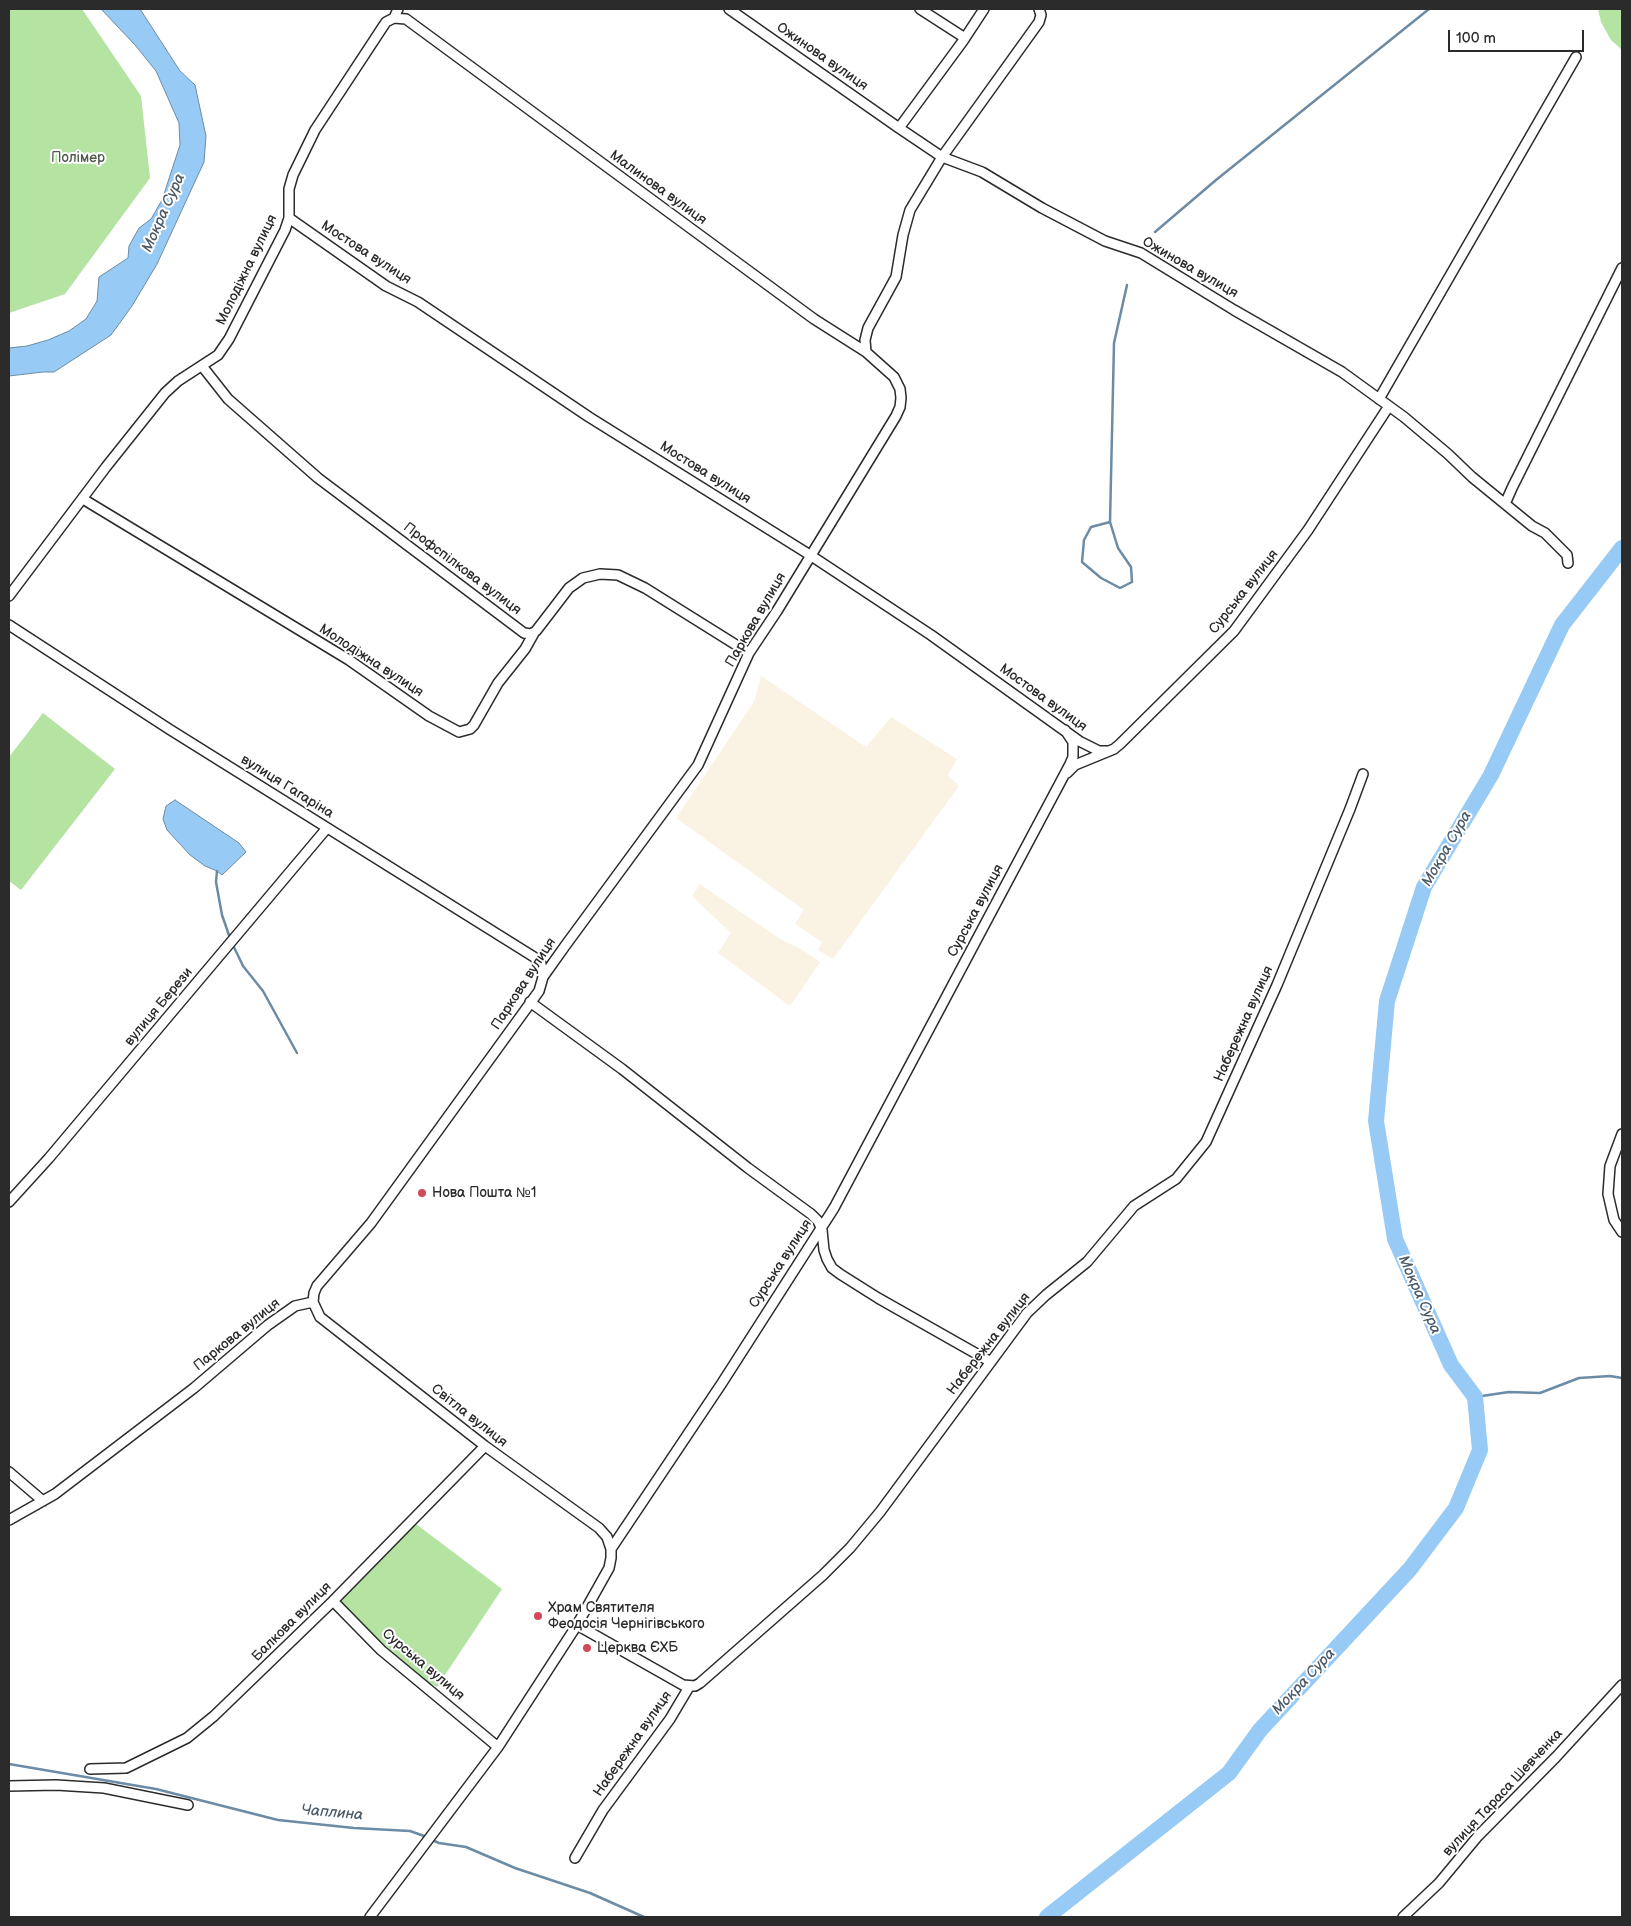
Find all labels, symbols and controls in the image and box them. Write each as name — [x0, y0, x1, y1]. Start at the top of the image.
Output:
street label: Ожинова вулиця — [773, 19, 871, 95]
scale bar — [1451, 20, 1587, 52]
text: 100 m — [1456, 29, 1496, 48]
street label: Малинова вулиця — [606, 147, 710, 229]
park label: Полімер — [51, 150, 105, 166]
water label: Мокра Сура — [139, 171, 189, 255]
street label: Молодіжна вулиця — [213, 212, 281, 328]
street label: Мостова вулиця — [318, 218, 414, 288]
street label: Ожинова вулиця — [1139, 234, 1241, 302]
street label: Мостова вулиця — [656, 438, 754, 508]
street label: Профспілкова вулиця — [400, 519, 524, 619]
street label: Сурська вулиця — [1206, 546, 1282, 638]
street label: Паркова вулиця — [722, 570, 790, 670]
street label: Молодіжна вулиця — [316, 621, 426, 701]
street label: Мостова вулиця — [996, 661, 1090, 735]
street label: вулиця Гагаріна — [237, 752, 337, 822]
water label: Мокра Сура — [1418, 808, 1476, 890]
street label: Сурська вулиця — [945, 862, 1007, 960]
street label: Паркова вулиця — [488, 935, 560, 1033]
street label: Набережна вулиця — [1211, 963, 1277, 1085]
street label: вулиця Берези — [121, 964, 197, 1050]
place label: Нова Пошта №1 — [432, 1185, 536, 1201]
marker: Нова Пошта №1 — [416, 1187, 428, 1199]
street label: Сурська вулиця — [746, 1216, 816, 1312]
water label: Мокра Сура — [1394, 1253, 1444, 1337]
street label: Набережна вулиця — [944, 1290, 1034, 1398]
street label: Паркова вулиця — [190, 1295, 284, 1375]
street label: Світла вулиця — [427, 1381, 511, 1451]
street label: Балкова вулиця — [249, 1579, 335, 1665]
place label: Храм Святителя Феодосія Чернігівського — [548, 1600, 705, 1632]
marker: Храм Святителя Феодосія Чернігівського — [532, 1610, 544, 1622]
street label: Сурська вулиця — [378, 1626, 468, 1704]
place label: Церква ЄХБ — [597, 1640, 678, 1656]
marker: Церква ЄХБ — [581, 1642, 593, 1654]
water label: Мокра Сура — [1269, 1645, 1339, 1719]
street label: Набережна вулиця — [590, 1688, 676, 1800]
street label: вулиця Тараса Шевченка — [1440, 1726, 1566, 1860]
water label: Чаплина — [300, 1801, 364, 1825]

